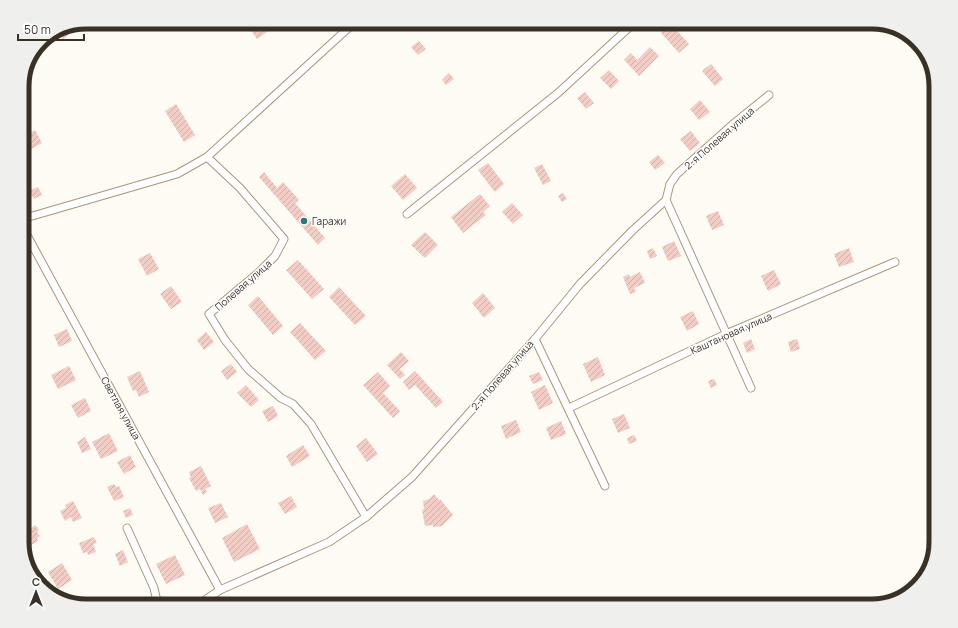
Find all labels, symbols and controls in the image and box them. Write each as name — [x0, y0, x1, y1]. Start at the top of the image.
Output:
scale bar — [18, 16, 84, 42]
text: 50 m — [24, 21, 51, 38]
street label: 2-я Полевая улица — [681, 104, 757, 172]
place label: Гаражи — [312, 214, 346, 228]
marker: Гаражи — [299, 216, 309, 226]
street label: Полевая улица — [212, 256, 274, 314]
street label: Каштановая улица — [688, 309, 774, 357]
street label: 2-я Полевая улица — [468, 337, 536, 413]
street label: Светлая улица — [98, 374, 144, 442]
north arrow — [16, 572, 56, 612]
text: С — [32, 574, 40, 589]

